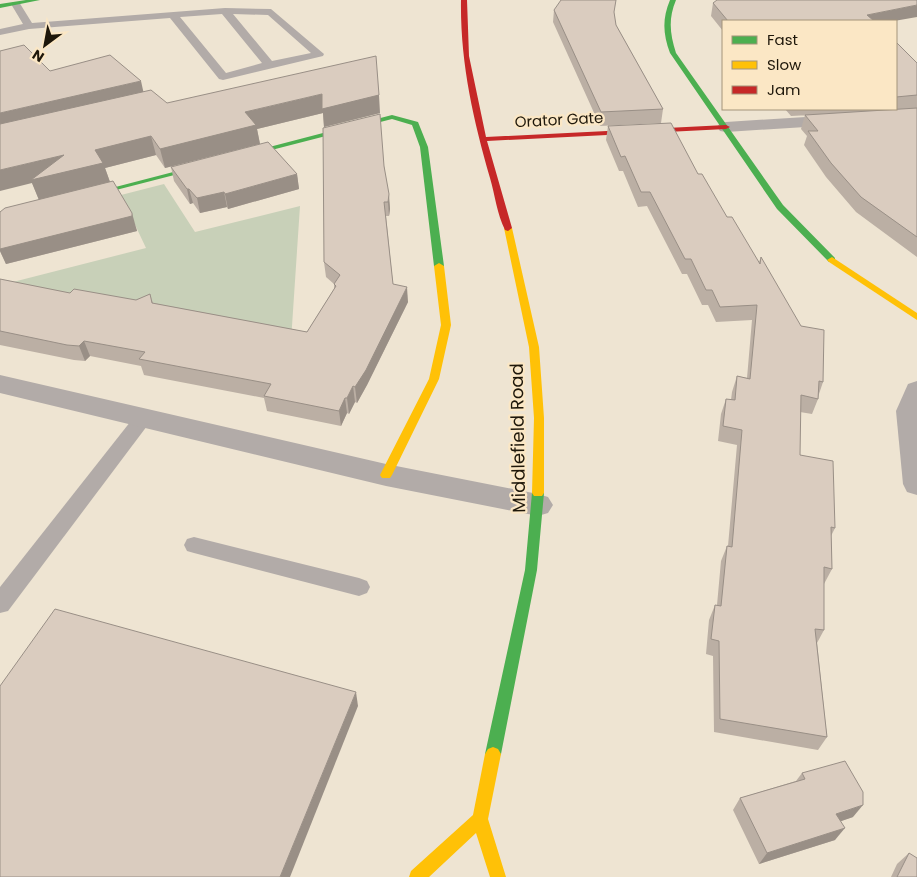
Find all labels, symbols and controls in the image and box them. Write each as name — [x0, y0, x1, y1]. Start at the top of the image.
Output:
north arrow — [20, 20, 70, 70]
legend — [722, 20, 897, 110]
text: Fast — [767, 29, 798, 50]
text: N — [28, 45, 48, 67]
text: Slow — [767, 54, 802, 75]
text: Jam — [767, 79, 801, 100]
street label: Orator Gate — [514, 107, 604, 132]
street label: Middlefield Road — [504, 363, 531, 513]

